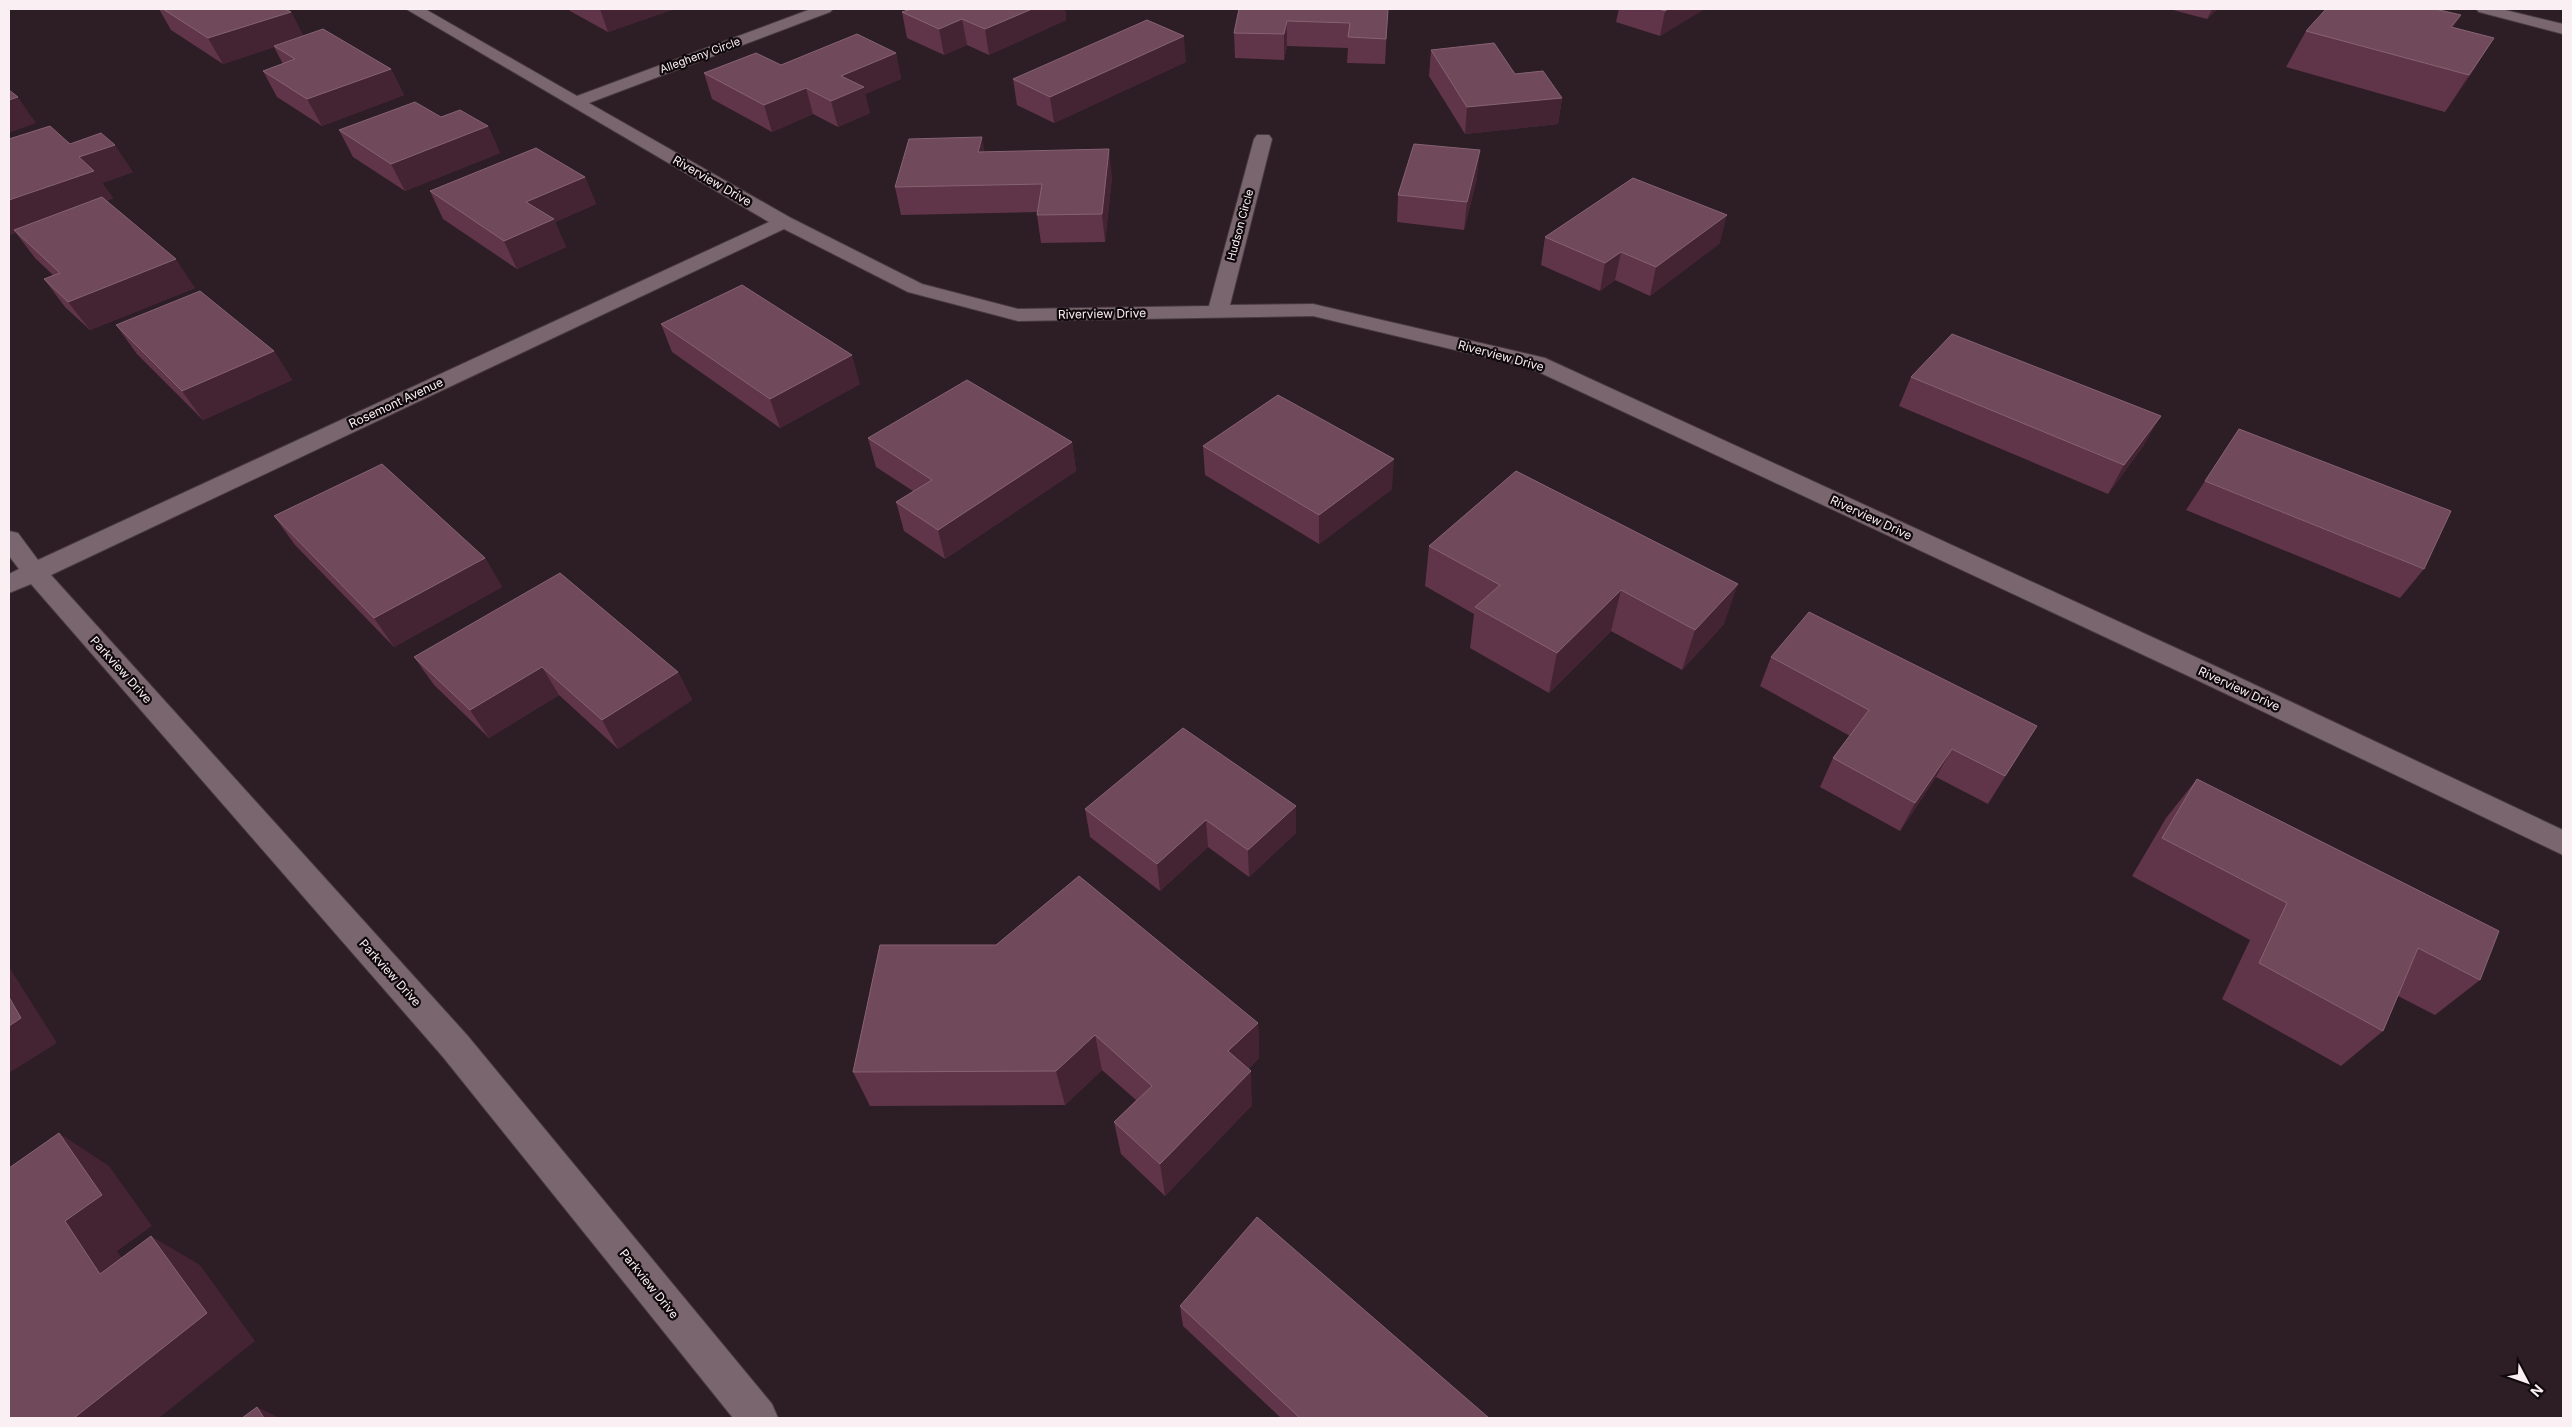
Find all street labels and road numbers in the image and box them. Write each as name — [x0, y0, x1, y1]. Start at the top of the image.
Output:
street label: Allegheny Circle — [658, 34, 742, 76]
street label: Riverview Drive — [670, 152, 754, 209]
street label: Hudson Circle — [1224, 188, 1256, 262]
street label: Riverview Drive — [1058, 305, 1146, 322]
street label: Riverview Drive — [1457, 337, 1546, 374]
street label: Rosemont Avenue — [346, 374, 445, 431]
street label: Riverview Drive — [1828, 492, 1914, 543]
street label: Parkview Drive — [87, 633, 155, 706]
street label: Riverview Drive — [2196, 663, 2282, 714]
street label: Parkview Drive — [356, 936, 424, 1009]
street label: Parkview Drive — [617, 1246, 682, 1321]

